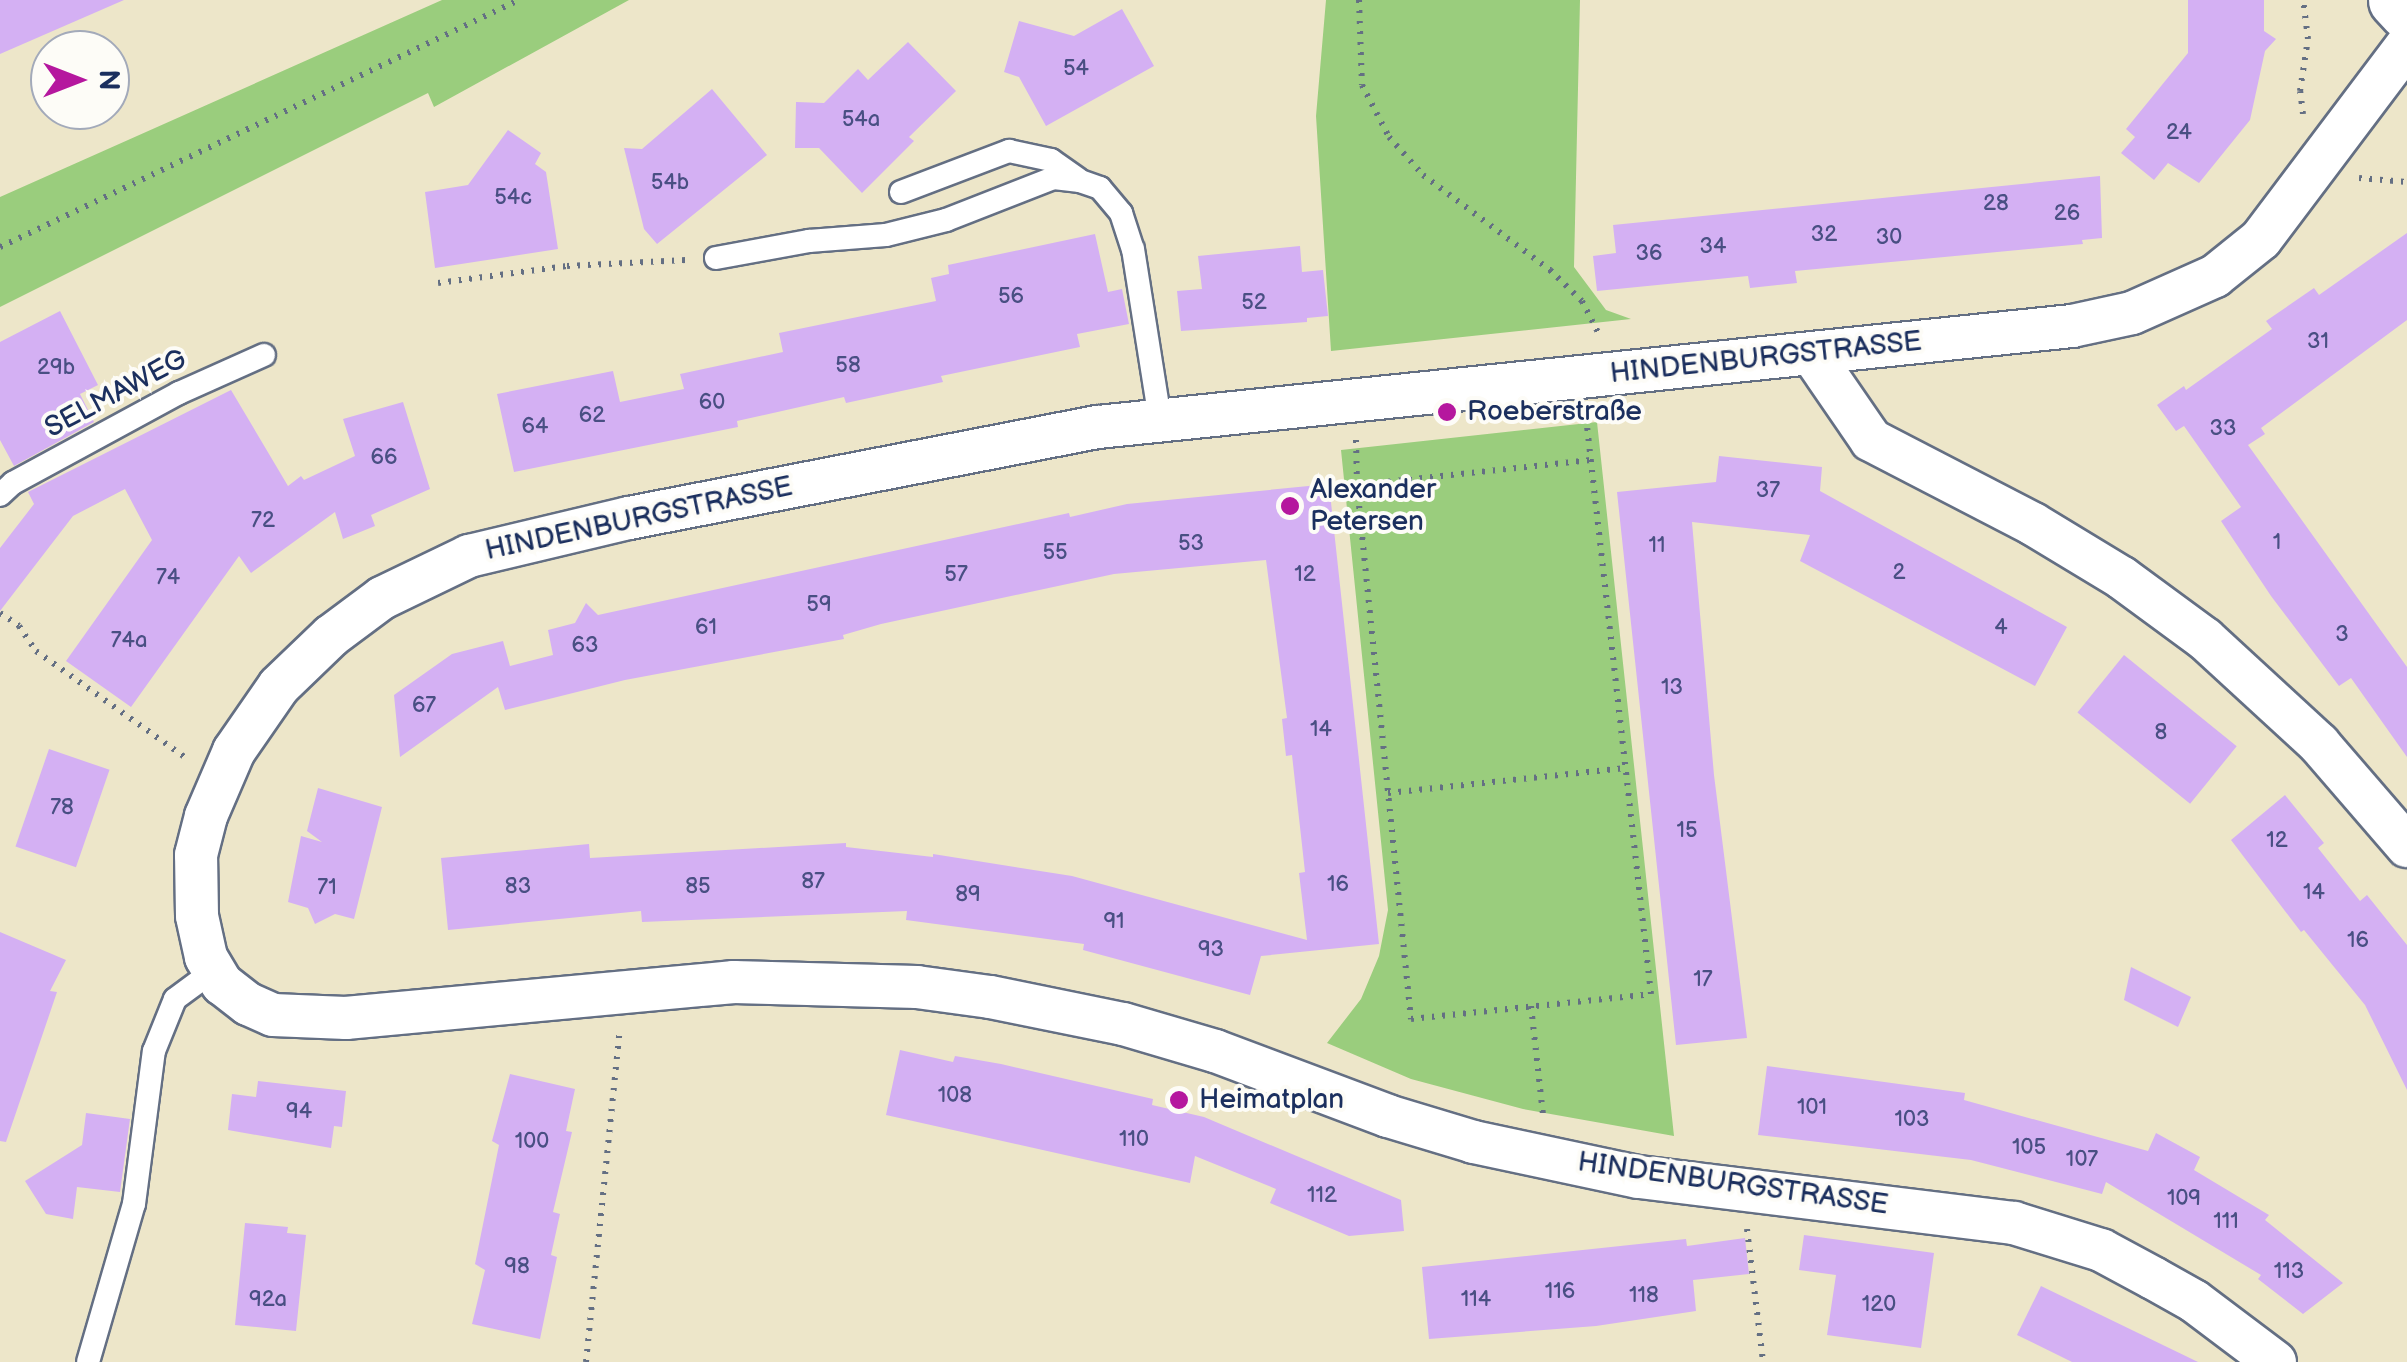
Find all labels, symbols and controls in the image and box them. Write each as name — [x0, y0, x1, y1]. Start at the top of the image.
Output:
north arrow — [30, 30, 130, 130]
house number: 54 — [1063, 56, 1089, 82]
text: N — [92, 69, 125, 91]
house number: 54a — [842, 107, 880, 133]
house number: 24 — [2166, 120, 2192, 146]
house number: 54b — [651, 170, 689, 196]
house number: 54c — [494, 185, 532, 211]
house number: 28 — [1983, 191, 2009, 217]
house number: 26 — [2054, 201, 2080, 227]
house number: 32 — [1811, 222, 1837, 248]
house number: 30 — [1876, 225, 1902, 251]
house number: 34 — [1700, 234, 1726, 260]
house number: 36 — [1636, 241, 1662, 267]
house number: 56 — [998, 284, 1024, 310]
house number: 52 — [1241, 290, 1267, 316]
street label: HINDENBURGSTRASSE — [1608, 325, 1924, 391]
house number: 31 — [2307, 329, 2329, 355]
street label: SELMAWEG — [39, 343, 193, 445]
house number: 58 — [835, 353, 861, 379]
house number: 29b — [37, 355, 75, 381]
house number: 60 — [699, 390, 725, 416]
place label: Roeberstraße — [1467, 395, 1642, 429]
marker: Roeberstraße — [1436, 401, 1458, 423]
house number: 62 — [579, 403, 605, 429]
house number: 64 — [522, 414, 548, 440]
house number: 33 — [2209, 416, 2237, 442]
house number: 66 — [371, 445, 397, 471]
street label: HINDENBURGSTRASSE — [482, 470, 796, 568]
place label: Alexander Petersen — [1310, 473, 1436, 539]
house number: 37 — [1756, 478, 1780, 504]
marker: Alexander Petersen — [1279, 495, 1301, 517]
house number: 72 — [251, 508, 275, 534]
house number: 1 — [2273, 530, 2281, 556]
house number: 53 — [1178, 531, 1204, 557]
house number: 11 — [1648, 533, 1666, 559]
house number: 55 — [1042, 540, 1068, 566]
house number: 2 — [1893, 560, 1905, 586]
house number: 57 — [944, 562, 968, 588]
house number: 12 — [1294, 562, 1316, 588]
house number: 74 — [156, 565, 180, 591]
house number: 59 — [806, 592, 832, 618]
house number: 61 — [695, 615, 717, 641]
house number: 4 — [1994, 615, 2008, 641]
house number: 3 — [2335, 622, 2349, 648]
house number: 74a — [111, 628, 147, 654]
house number: 63 — [572, 633, 598, 659]
house number: 13 — [1661, 675, 1683, 701]
house number: 67 — [412, 693, 436, 719]
house number: 14 — [1310, 717, 1332, 743]
house number: 8 — [2155, 720, 2167, 746]
house number: 78 — [50, 795, 74, 821]
house number: 15 — [1676, 818, 1698, 844]
house number: 12 — [2266, 828, 2288, 854]
house number: 87 — [801, 869, 825, 895]
house number: 16 — [1327, 872, 1349, 898]
house number: 83 — [505, 874, 531, 900]
house number: 85 — [685, 874, 711, 900]
house number: 71 — [317, 875, 337, 901]
house number: 14 — [2303, 880, 2325, 906]
house number: 89 — [955, 882, 981, 908]
house number: 91 — [1103, 909, 1125, 935]
house number: 16 — [2347, 928, 2369, 954]
house number: 93 — [1198, 937, 1224, 963]
house number: 17 — [1693, 967, 1713, 993]
house number: 108 — [938, 1083, 972, 1109]
place label: Heimatplan — [1199, 1083, 1344, 1117]
marker: Heimatplan — [1168, 1089, 1190, 1111]
house number: 101 — [1797, 1095, 1827, 1121]
house number: 94 — [286, 1099, 312, 1125]
house number: 103 — [1895, 1107, 1929, 1133]
house number: 110 — [1119, 1127, 1149, 1153]
house number: 100 — [515, 1129, 549, 1155]
house number: 105 — [2012, 1135, 2046, 1161]
street label: HINDENBURGSTRASSE — [1576, 1146, 1890, 1222]
house number: 107 — [2066, 1147, 2098, 1173]
house number: 112 — [1307, 1183, 1337, 1209]
house number: 109 — [2167, 1186, 2201, 1212]
house number: 111 — [2213, 1209, 2239, 1235]
house number: 98 — [504, 1254, 530, 1280]
house number: 113 — [2274, 1259, 2304, 1285]
house number: 116 — [1545, 1279, 1575, 1305]
house number: 118 — [1629, 1283, 1659, 1309]
house number: 92a — [249, 1287, 287, 1313]
house number: 114 — [1461, 1287, 1491, 1313]
house number: 120 — [1862, 1292, 1896, 1318]

